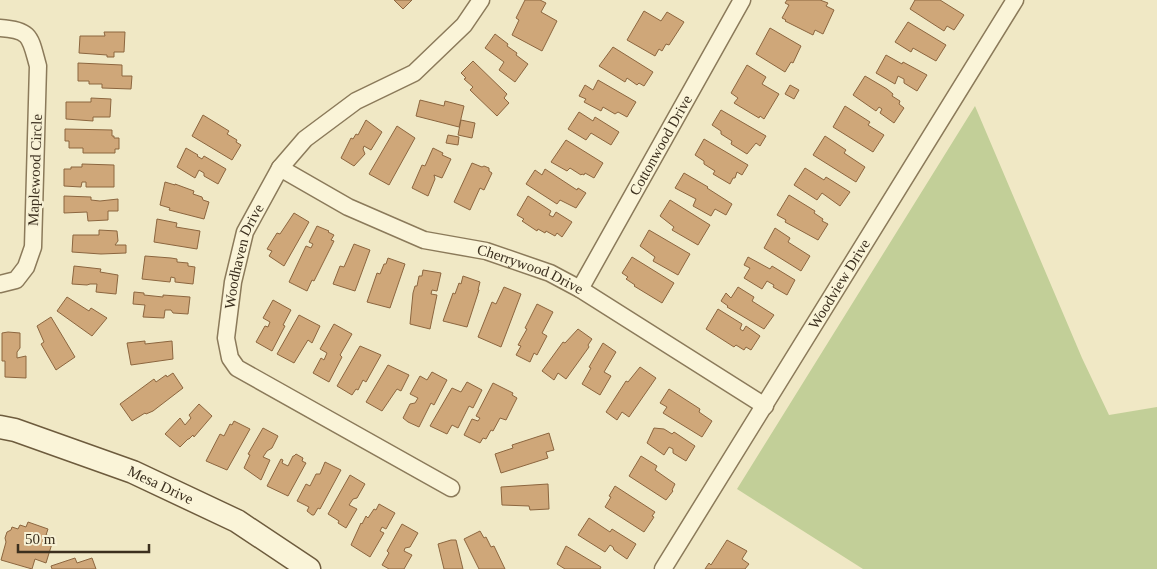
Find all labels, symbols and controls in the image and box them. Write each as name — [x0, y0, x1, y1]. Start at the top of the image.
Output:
street label: Cottonwood Drive — [626, 92, 695, 198]
street label: Maplewood Circle — [25, 113, 45, 226]
street label: Woodhaven Drive — [222, 201, 267, 310]
street label: Woodview Drive — [805, 236, 873, 332]
street label: Cherrywood Drive — [476, 242, 586, 297]
street label: Mesa Drive — [125, 463, 196, 507]
scale bar — [18, 522, 149, 554]
text: 50 m — [25, 531, 56, 547]

